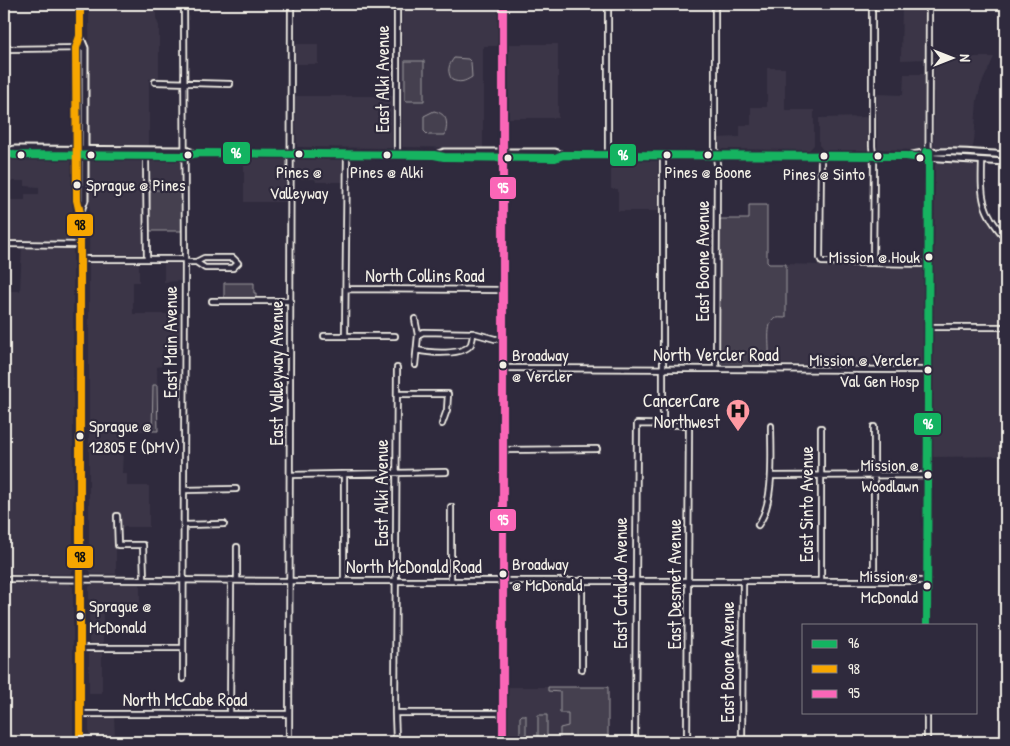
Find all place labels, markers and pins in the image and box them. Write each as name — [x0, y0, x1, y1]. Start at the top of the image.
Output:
marker: Pines @ Valleyway — [294, 149, 304, 159]
unlabelled marker — [16, 150, 26, 160]
unlabelled marker — [86, 150, 96, 160]
unlabelled marker — [183, 150, 193, 160]
marker: Pines @ Alki — [382, 150, 392, 160]
unlabelled marker — [662, 150, 672, 160]
marker: Pines @ Boone — [703, 150, 713, 160]
marker: Pines @ Sinto — [819, 151, 829, 161]
unlabelled marker — [873, 151, 883, 161]
unlabelled marker — [503, 153, 513, 163]
unlabelled marker — [915, 153, 925, 163]
place label: Pines @ Valleyway — [269, 160, 329, 204]
place label: Pines @ Alki — [350, 160, 424, 183]
place label: Pines @ Boone — [665, 160, 752, 183]
place label: Pines @ Sinto — [783, 162, 865, 185]
place label: Sprague @ Pines — [86, 173, 186, 196]
marker: Sprague @ Pines — [72, 180, 82, 190]
place label: Mission @ Houk — [829, 245, 920, 268]
marker: Mission @ Houk — [924, 252, 934, 262]
place label: Broadway @ Vercler — [512, 343, 573, 387]
place label: Mission @ Vercler Val Gen Hosp — [809, 348, 920, 392]
marker: Broadway @ Vercler — [498, 360, 508, 370]
marker: Mission @ Vercler Val Gen Hosp — [923, 365, 933, 375]
place label: CancerCare Northwest — [643, 388, 721, 434]
hospital icon: CancerCare Northwest — [725, 398, 751, 432]
place label: Sprague @ 12805 E (DMV) — [89, 414, 180, 458]
marker: Sprague @ 12805 E (DMV) — [75, 431, 85, 441]
place label: Mission @ Woodlawn — [860, 453, 919, 497]
marker: Mission @ Woodlawn — [923, 470, 933, 480]
place label: Broadway @ McDonald — [512, 552, 583, 596]
place label: Mission @ McDonald — [859, 564, 918, 608]
marker: Broadway @ McDonald — [498, 569, 508, 579]
marker: Mission @ McDonald — [922, 581, 932, 591]
place label: Sprague @ McDonald — [89, 594, 152, 638]
marker: Sprague @ McDonald — [75, 611, 85, 621]

